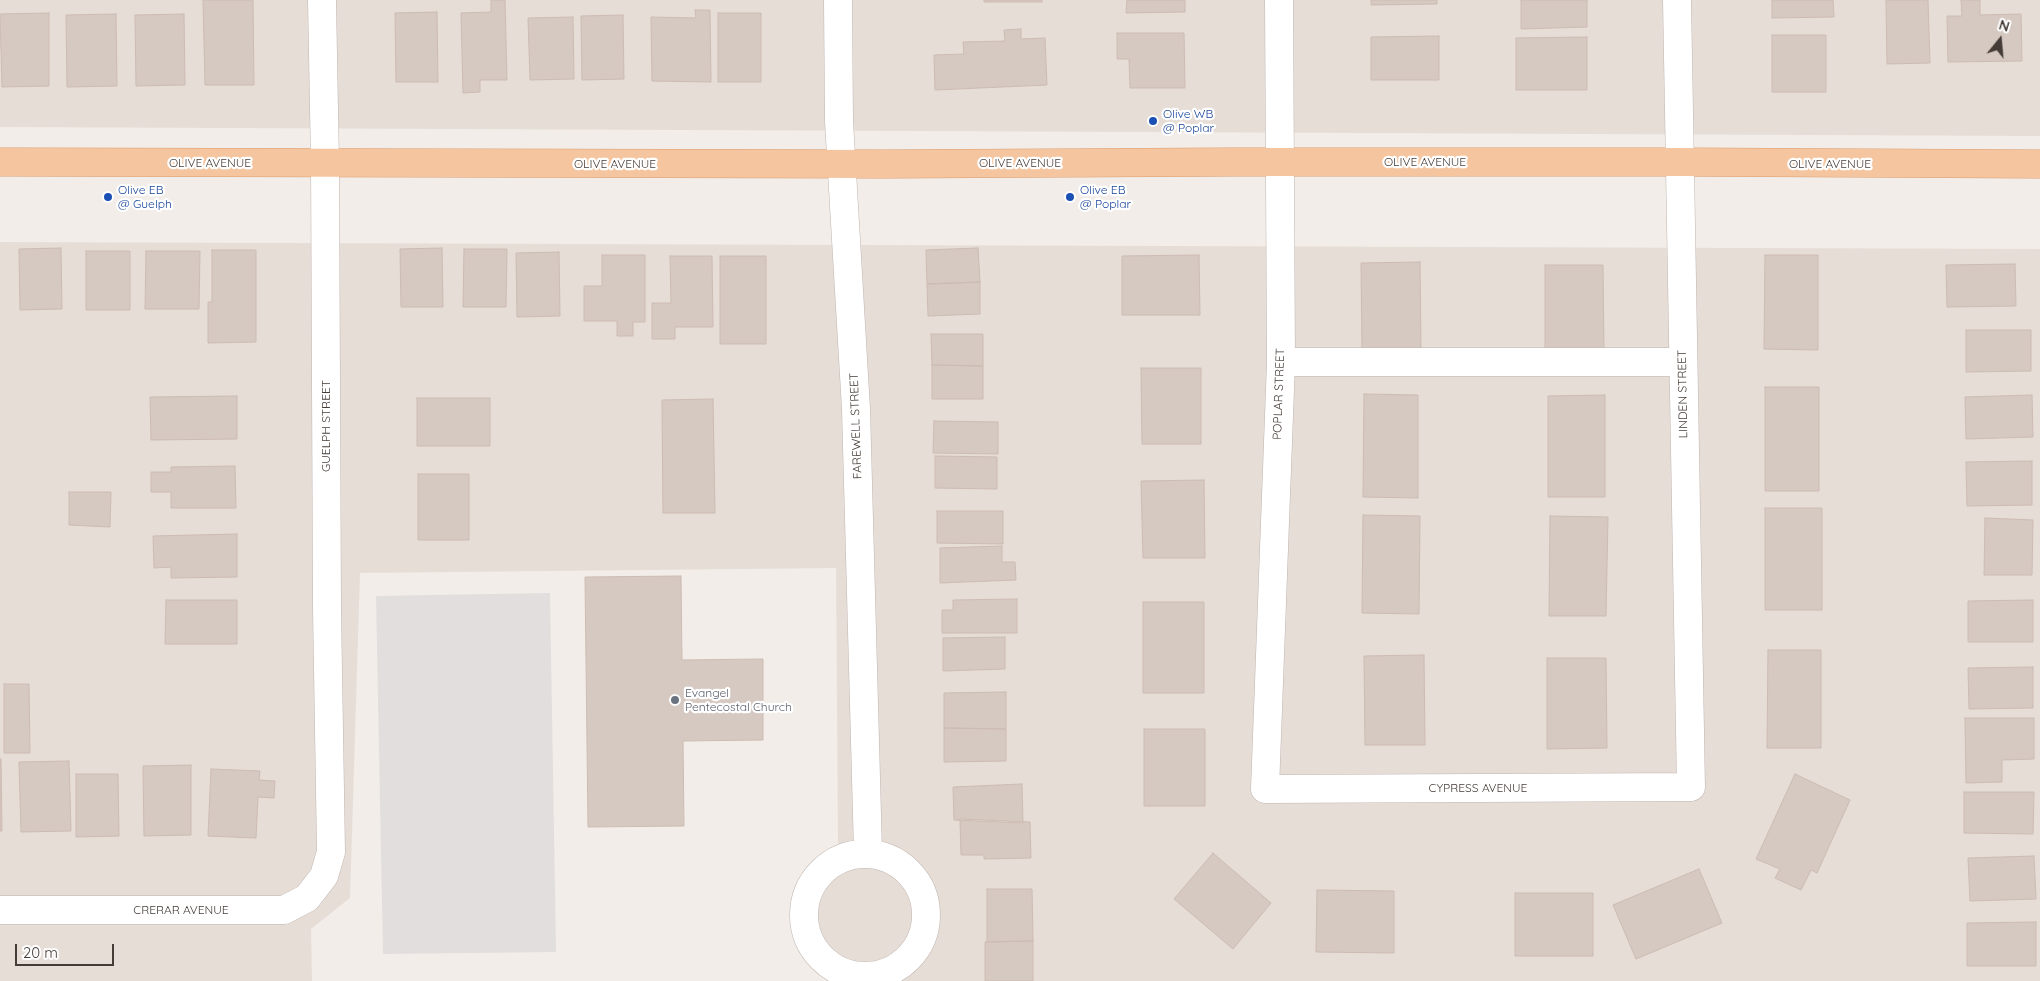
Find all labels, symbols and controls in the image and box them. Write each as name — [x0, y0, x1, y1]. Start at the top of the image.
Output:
north arrow — [1975, 15, 2025, 65]
text: N — [1997, 16, 2012, 36]
place label: Olive WB @ Poplar — [1163, 107, 1214, 135]
marker: Olive WB @ Poplar — [1147, 115, 1159, 127]
street label: OLIVE AVENUE — [1384, 155, 1466, 169]
street label: OLIVE AVENUE — [169, 156, 251, 170]
street label: OLIVE AVENUE — [979, 156, 1061, 170]
street label: OLIVE AVENUE — [574, 157, 656, 171]
street label: OLIVE AVENUE — [1789, 157, 1871, 171]
place label: Olive EB @ Guelph — [118, 183, 172, 211]
place label: Olive EB @ Poplar — [1080, 183, 1131, 211]
marker: Olive EB @ Guelph — [102, 191, 114, 203]
marker: Olive EB @ Poplar — [1064, 191, 1076, 203]
street label: POPLAR STREET — [1270, 348, 1288, 440]
street label: LINDEN STREET — [1675, 350, 1691, 438]
street label: FAREWELL STREET — [847, 373, 865, 479]
street label: GUELPH STREET — [319, 380, 333, 472]
place label: Evangel Pentecostal Church — [685, 686, 792, 714]
marker: Evangel Pentecostal Church — [669, 694, 681, 706]
street label: CYPRESS AVENUE — [1429, 781, 1527, 795]
street label: CRERAR AVENUE — [133, 903, 229, 917]
scale bar — [18, 934, 116, 966]
text: 20 m — [23, 943, 58, 962]

